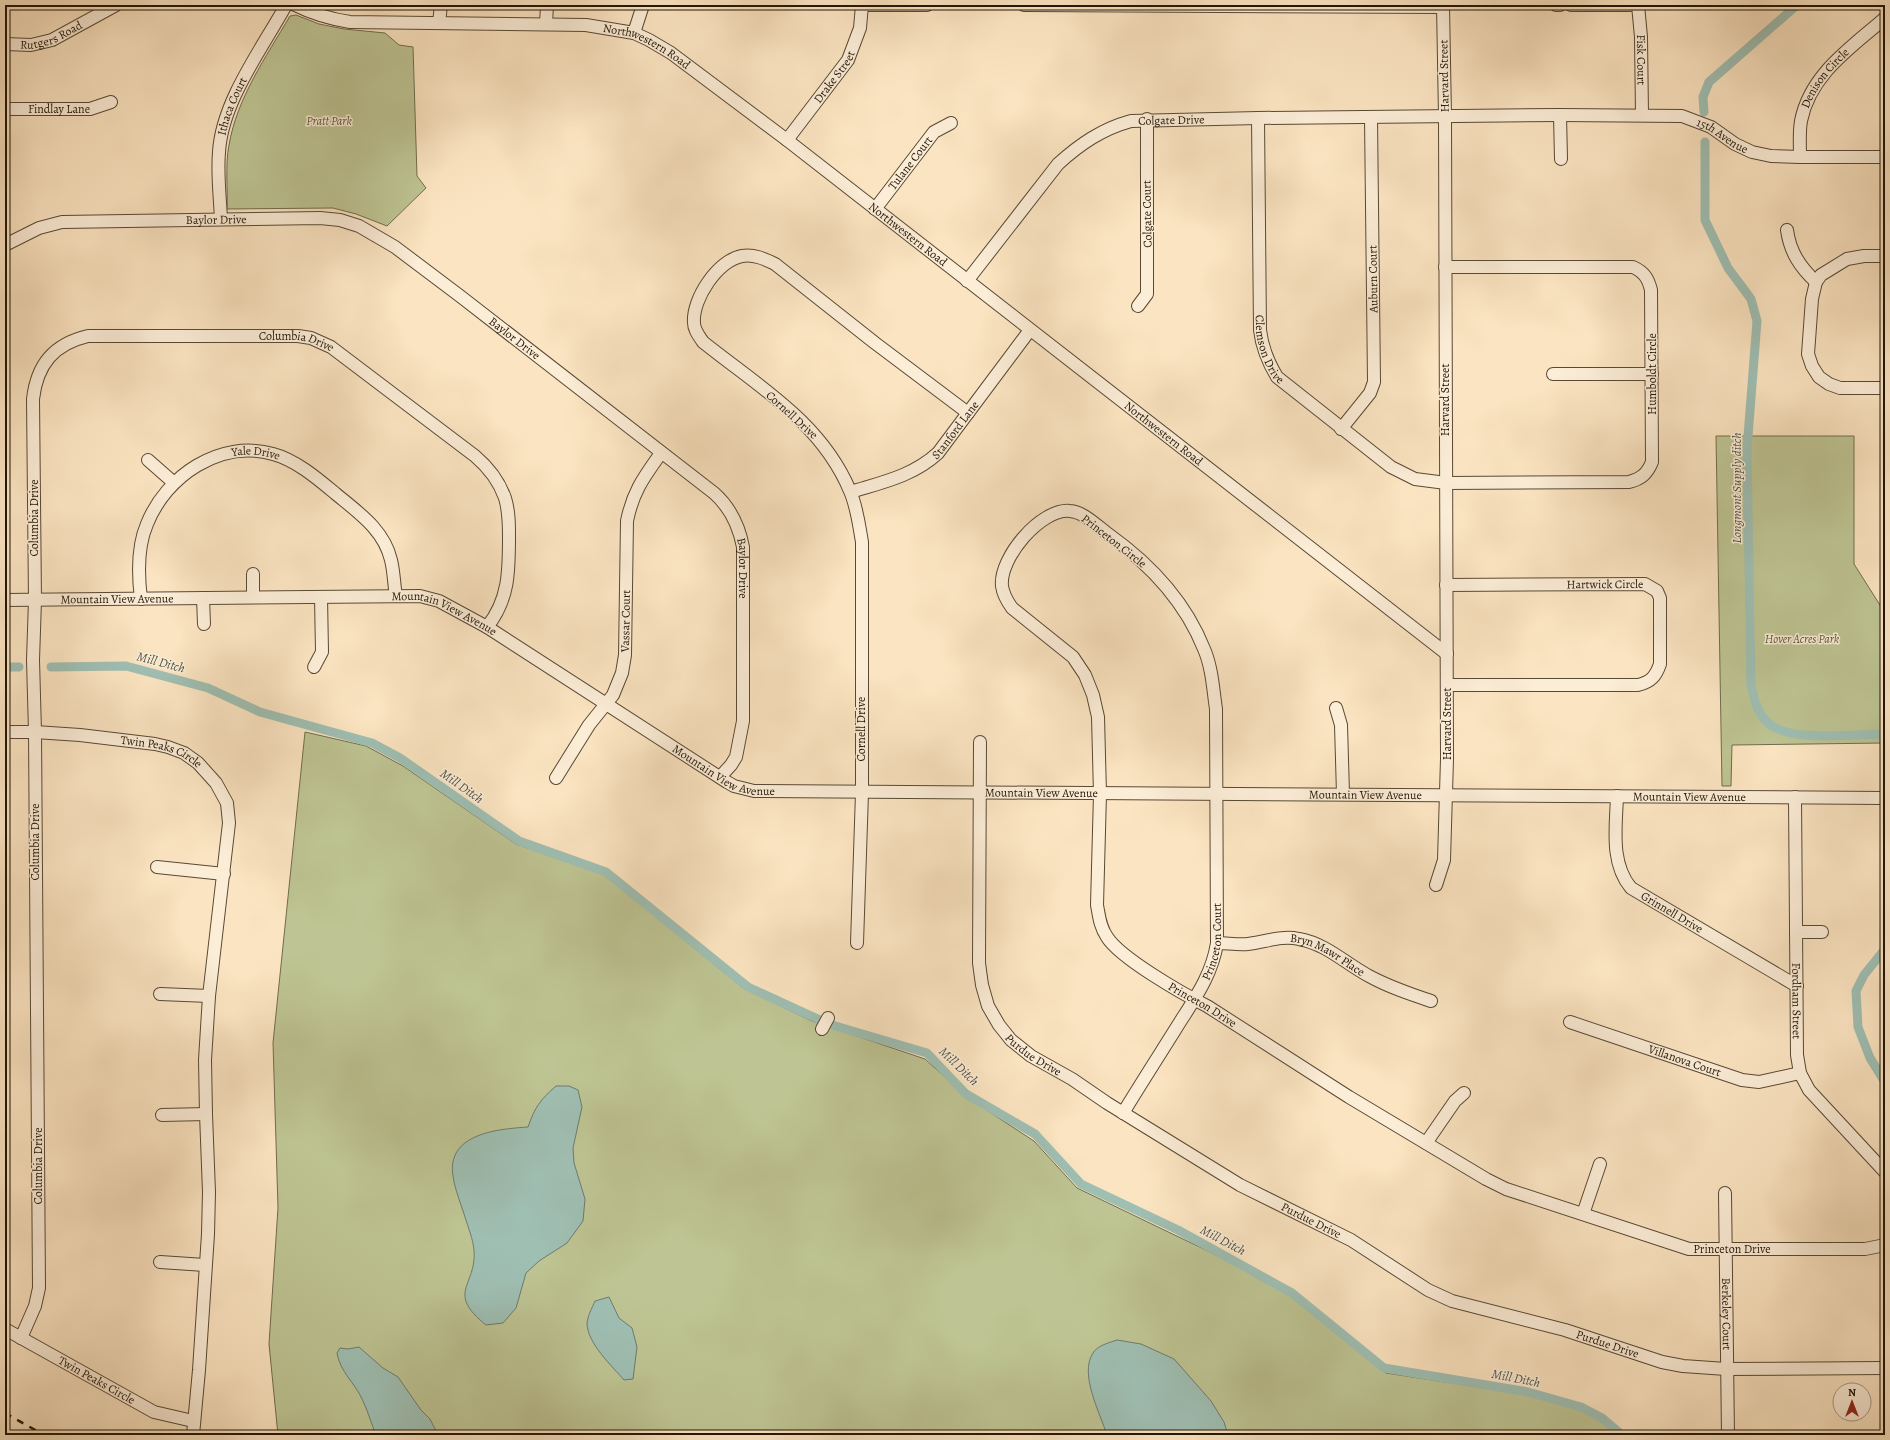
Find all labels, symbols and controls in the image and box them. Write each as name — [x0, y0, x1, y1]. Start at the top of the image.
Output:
street label: Rutgers Road — [20, 17, 85, 53]
street label: Northwestern Road — [602, 20, 694, 73]
street label: Fisk Court — [1633, 34, 1650, 85]
street label: Harvard Street — [1435, 39, 1453, 113]
street label: Denison Circle — [1797, 44, 1852, 111]
street label: Drake Street — [810, 49, 859, 107]
street label: Ithaca Court — [213, 74, 251, 137]
street label: Findlay Lane — [28, 101, 90, 117]
street label: Colgate Drive — [1138, 111, 1205, 129]
park label: Pratt Park — [306, 113, 352, 129]
street label: 15th Avenue — [1694, 114, 1751, 157]
street label: Tulane Court — [884, 133, 936, 193]
street label: Colgate Court — [1138, 180, 1156, 248]
street label: Northwestern Road — [865, 199, 951, 270]
street label: Baylor Drive — [186, 211, 247, 228]
street label: Auburn Court — [1364, 245, 1382, 314]
street label: Baylor Drive — [486, 313, 544, 363]
street label: Clemson Drive — [1252, 315, 1287, 388]
street label: Columbia Drive — [259, 328, 338, 355]
street label: Humboldt Circle — [1644, 333, 1660, 415]
street label: Harvard Street — [1437, 364, 1453, 436]
street label: Cornell Drive — [763, 387, 821, 443]
street label: Stanford Lane — [928, 397, 982, 463]
street label: Northwestern Road — [1121, 398, 1207, 469]
water label: Longmont Supply ditch — [1728, 432, 1745, 544]
street label: Yale Drive — [229, 443, 282, 464]
street label: Columbia Drive — [26, 479, 42, 557]
street label: Princeton Circle — [1078, 510, 1150, 572]
street label: Baylor Drive — [733, 536, 751, 599]
street label: Hartwick Circle — [1567, 576, 1643, 592]
street label: Mountain View Avenue — [391, 588, 500, 639]
street label: Vassar Court — [617, 589, 634, 653]
street label: Mountain View Avenue — [60, 590, 174, 607]
park label: Hover Acres Park — [1765, 631, 1840, 647]
water label: Mill Ditch — [135, 647, 187, 677]
street label: Harvard Street — [1439, 688, 1455, 760]
street label: Cornell Drive — [853, 697, 869, 761]
street label: Twin Peaks Circle — [120, 732, 206, 771]
street label: Mountain View Avenue — [669, 741, 775, 799]
water label: Mill Ditch — [437, 765, 487, 807]
street label: Mountain View Avenue — [985, 784, 1098, 801]
street label: Mountain View Avenue — [1309, 786, 1422, 803]
street label: Mountain View Avenue — [1633, 788, 1746, 805]
street label: Columbia Drive — [27, 803, 43, 881]
street label: Grinnell Drive — [1638, 888, 1706, 937]
street label: Princeton Court — [1198, 903, 1225, 983]
street label: Bryn Mawr Place — [1289, 930, 1368, 980]
street label: Fordham Street — [1788, 963, 1805, 1039]
street label: Princeton Drive — [1165, 978, 1240, 1031]
street label: Purdue Drive — [1001, 1030, 1064, 1080]
street label: Villanova Court — [1645, 1041, 1723, 1080]
water label: Mill Ditch — [935, 1043, 983, 1089]
street label: Columbia Drive — [30, 1127, 46, 1205]
street label: Purdue Drive — [1278, 1199, 1344, 1242]
water label: Mill Ditch — [1197, 1221, 1249, 1259]
street label: Princeton Drive — [1693, 1241, 1771, 1257]
street label: Berkeley Court — [1718, 1278, 1735, 1350]
street label: Purdue Drive — [1574, 1326, 1641, 1362]
street label: Twin Peaks Circle — [55, 1352, 138, 1408]
water label: Mill Ditch — [1490, 1365, 1542, 1391]
north arrow — [1832, 1382, 1872, 1422]
text: N — [1848, 1385, 1856, 1400]

